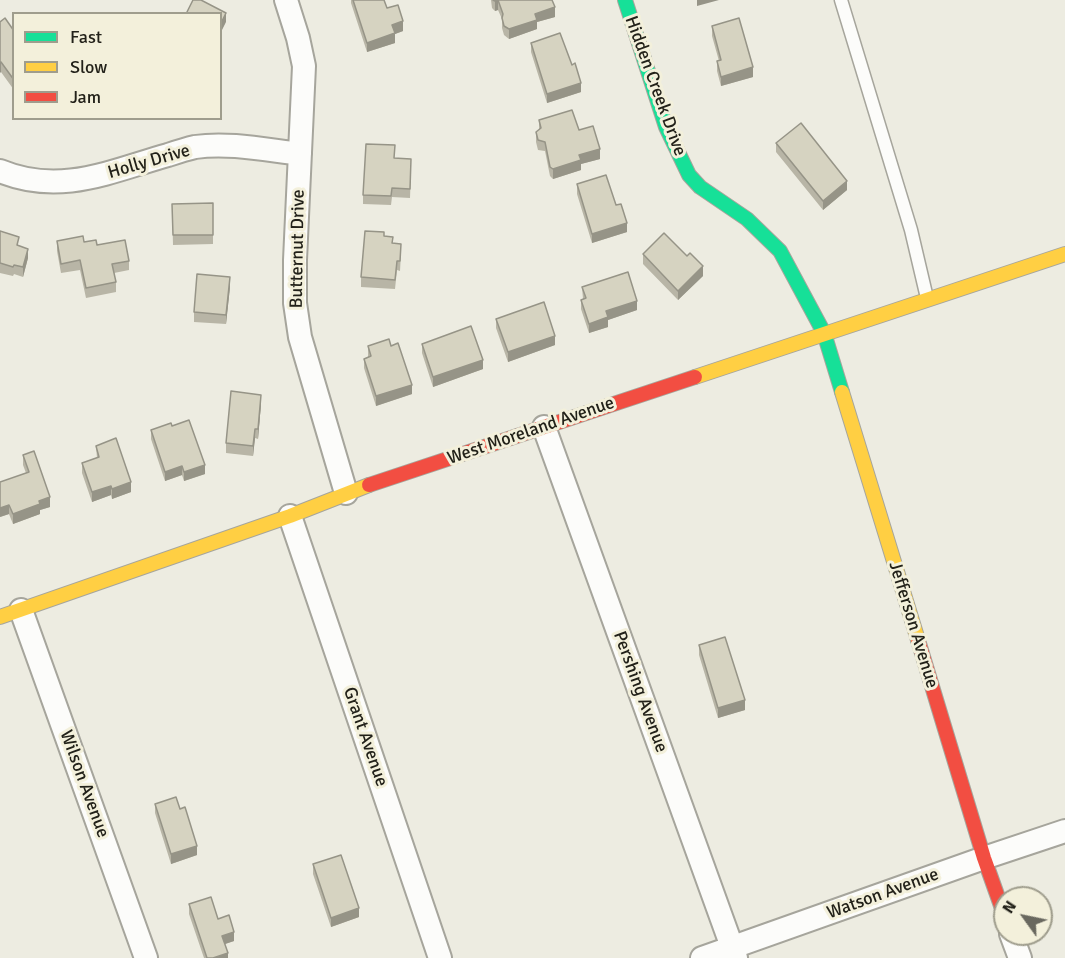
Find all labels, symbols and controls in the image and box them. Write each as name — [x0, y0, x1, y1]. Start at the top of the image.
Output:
legend — [12, 12, 222, 120]
street label: Hidden Creek Drive — [620, 13, 690, 159]
text: Fast — [70, 26, 102, 48]
text: Slow — [70, 56, 107, 78]
text: Jam — [70, 86, 101, 108]
street label: Holly Drive — [106, 140, 192, 184]
street label: Butternut Drive — [286, 189, 310, 309]
street label: West Moreland Avenue — [445, 392, 617, 470]
street label: Jefferson Avenue — [883, 559, 943, 691]
street label: Pershing Avenue — [608, 628, 672, 756]
street label: Grant Avenue — [338, 685, 392, 789]
street label: Wilson Avenue — [55, 727, 113, 841]
street label: Watson Avenue — [824, 864, 942, 924]
north arrow — [993, 886, 1053, 946]
text: N — [998, 897, 1021, 917]

